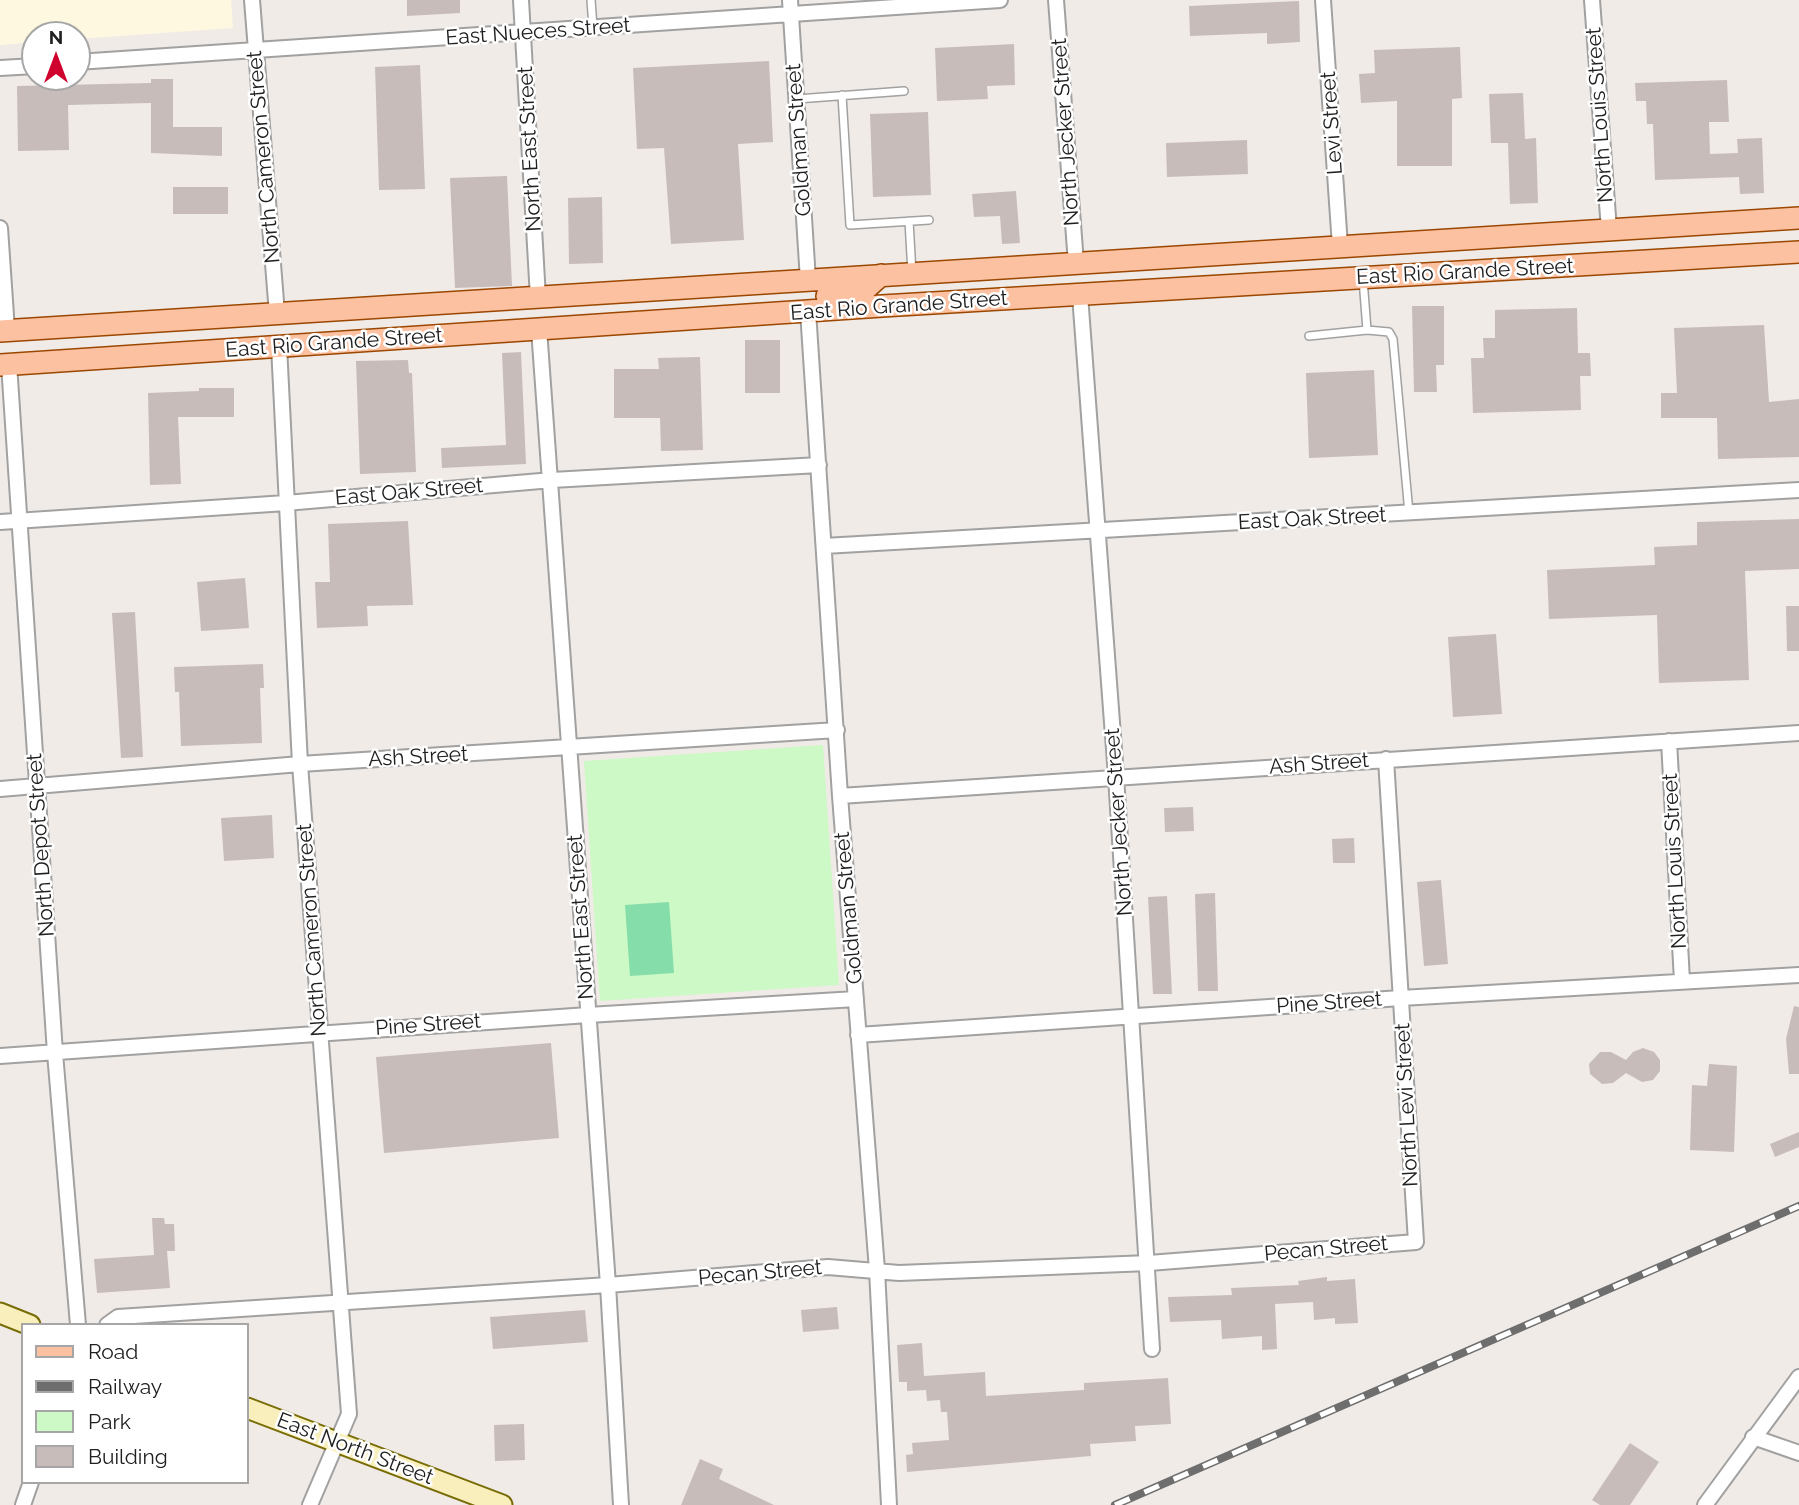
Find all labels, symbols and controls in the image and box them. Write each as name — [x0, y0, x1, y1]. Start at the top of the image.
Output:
street label: East Nueces Street — [445, 13, 631, 51]
north arrow — [21, 21, 91, 91]
text: N — [49, 26, 63, 48]
street label: North Louis Street — [1581, 26, 1619, 204]
street label: North Jecker Street — [1047, 37, 1085, 227]
street label: North Cameron Street — [242, 50, 286, 264]
street label: Goldman Street — [781, 63, 817, 217]
street label: North East Street — [513, 66, 547, 232]
street label: Levi Street — [1316, 71, 1348, 175]
street label: East Rio Grande Street — [1356, 254, 1574, 290]
street label: East Rio Grande Street — [790, 286, 1008, 326]
street label: East Rio Grande Street — [225, 323, 443, 363]
street label: East Oak Street — [334, 473, 484, 511]
street label: East Oak Street — [1237, 503, 1387, 535]
street label: North Jecker Street — [1100, 727, 1138, 917]
street label: Ash Street — [367, 742, 469, 772]
street label: Ash Street — [1268, 748, 1370, 780]
street label: North Depot Street — [22, 752, 60, 938]
street label: North Louis Street — [1658, 773, 1692, 949]
street label: North Cameron Street — [292, 823, 332, 1037]
street label: Goldman Street — [830, 831, 868, 985]
street label: North East Street — [563, 834, 599, 1000]
street label: Pine Street — [1275, 987, 1383, 1019]
street label: Pine Street — [374, 1009, 482, 1041]
street label: North Levi Street — [1390, 1022, 1424, 1188]
street label: Pecan Street — [1263, 1231, 1389, 1267]
street label: Pecan Street — [697, 1255, 823, 1291]
legend — [21, 1323, 248, 1484]
text: Road — [88, 1339, 138, 1364]
text: Railway — [88, 1374, 162, 1399]
street label: East North Street — [273, 1408, 437, 1490]
text: Park — [88, 1409, 131, 1434]
text: Building — [88, 1444, 168, 1469]

